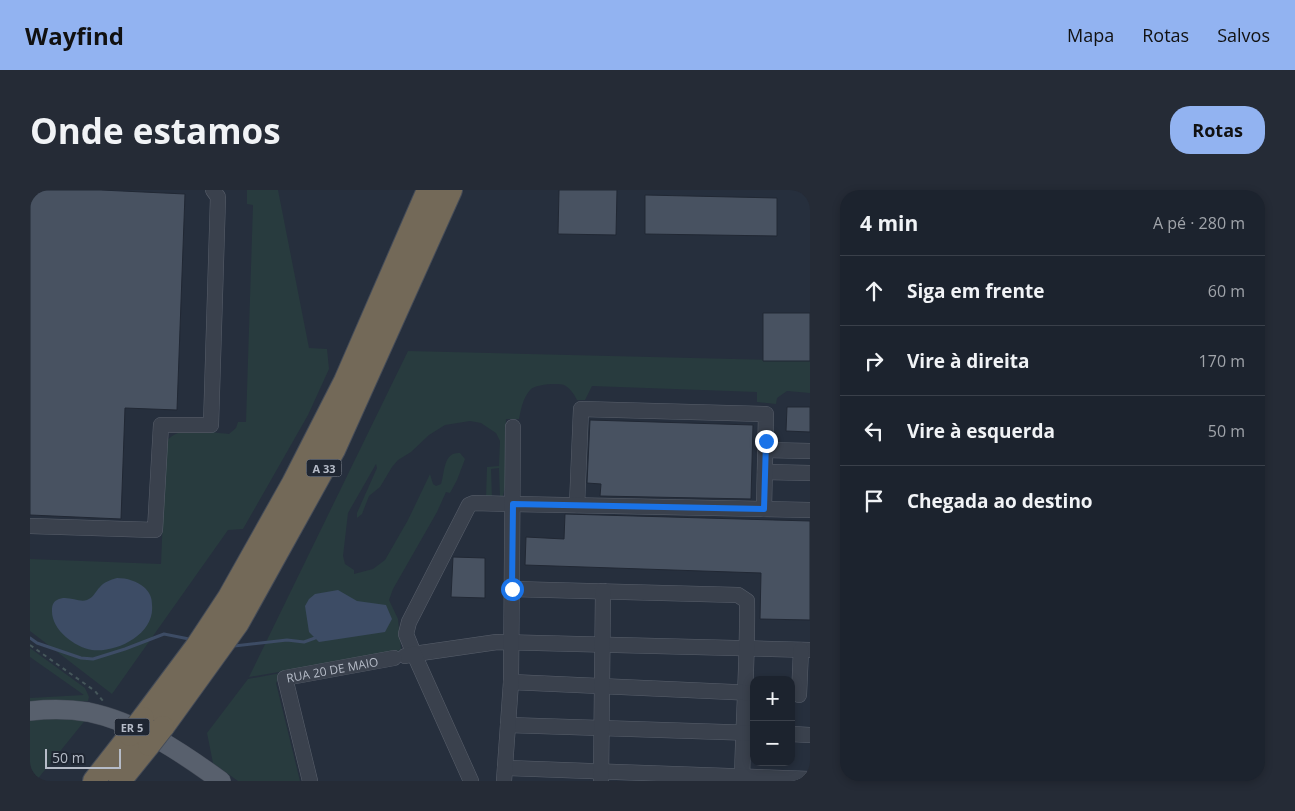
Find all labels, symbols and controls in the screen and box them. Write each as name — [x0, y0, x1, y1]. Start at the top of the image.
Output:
text: Wayfind — [25, 19, 124, 52]
text: Mapa — [1067, 23, 1114, 47]
text: Rotas — [1142, 23, 1189, 47]
text: Salvos — [1217, 23, 1270, 47]
button: Rotas — [1170, 106, 1265, 154]
text: Onde estamos — [30, 107, 281, 154]
text: 4 min — [860, 209, 918, 237]
text: A pé · 280 m — [1153, 212, 1245, 234]
icon: ahead — [860, 277, 888, 305]
text: Siga em frente — [907, 278, 1044, 304]
text: 60 m — [1208, 280, 1245, 302]
icon: right — [860, 347, 888, 375]
text: Vire à direita — [907, 348, 1030, 374]
text: 170 m — [1199, 350, 1245, 372]
icon: left — [860, 417, 888, 445]
text: Vire à esquerda — [907, 418, 1055, 444]
text: 50 m — [1208, 420, 1245, 442]
route end — [755, 430, 778, 453]
road number: A 33 — [306, 460, 342, 476]
icon: arrive — [860, 487, 888, 515]
text: Chegada ao destino — [907, 488, 1093, 514]
route start — [501, 578, 524, 601]
street label: RUA 20 DE MAIO — [285, 653, 380, 686]
map controls — [750, 676, 795, 766]
button: + — [750, 676, 795, 721]
road number: ER 5 — [114, 718, 150, 736]
button: − — [750, 721, 795, 766]
scale bar — [45, 746, 121, 769]
text: 50 m — [52, 748, 85, 767]

